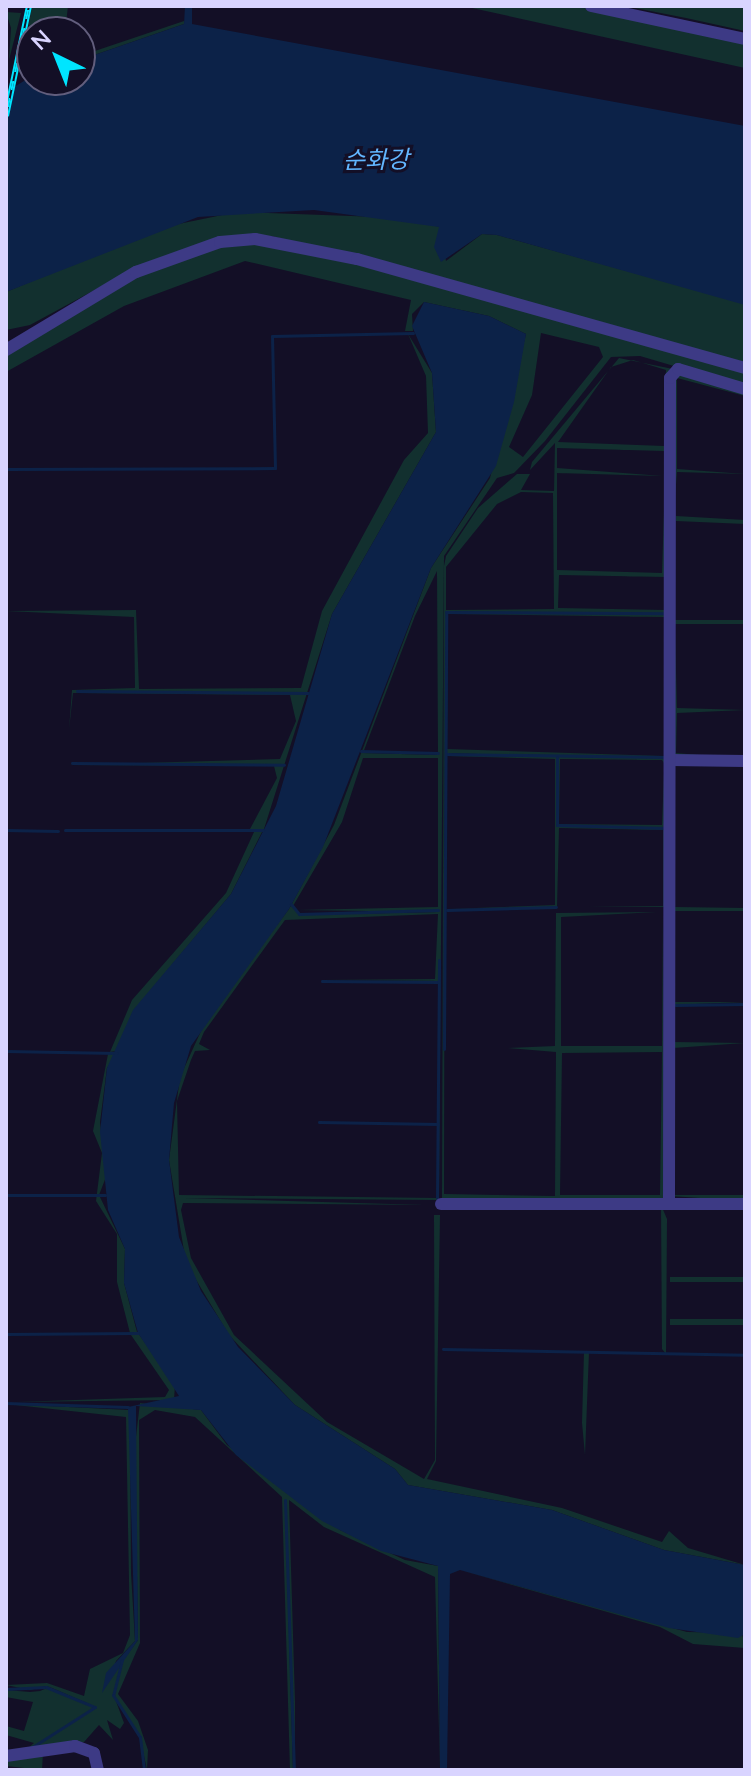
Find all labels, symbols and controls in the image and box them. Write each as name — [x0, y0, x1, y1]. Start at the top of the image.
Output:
north arrow — [16, 16, 96, 96]
text: N — [25, 24, 56, 55]
water label: 순화강 — [343, 144, 409, 174]

